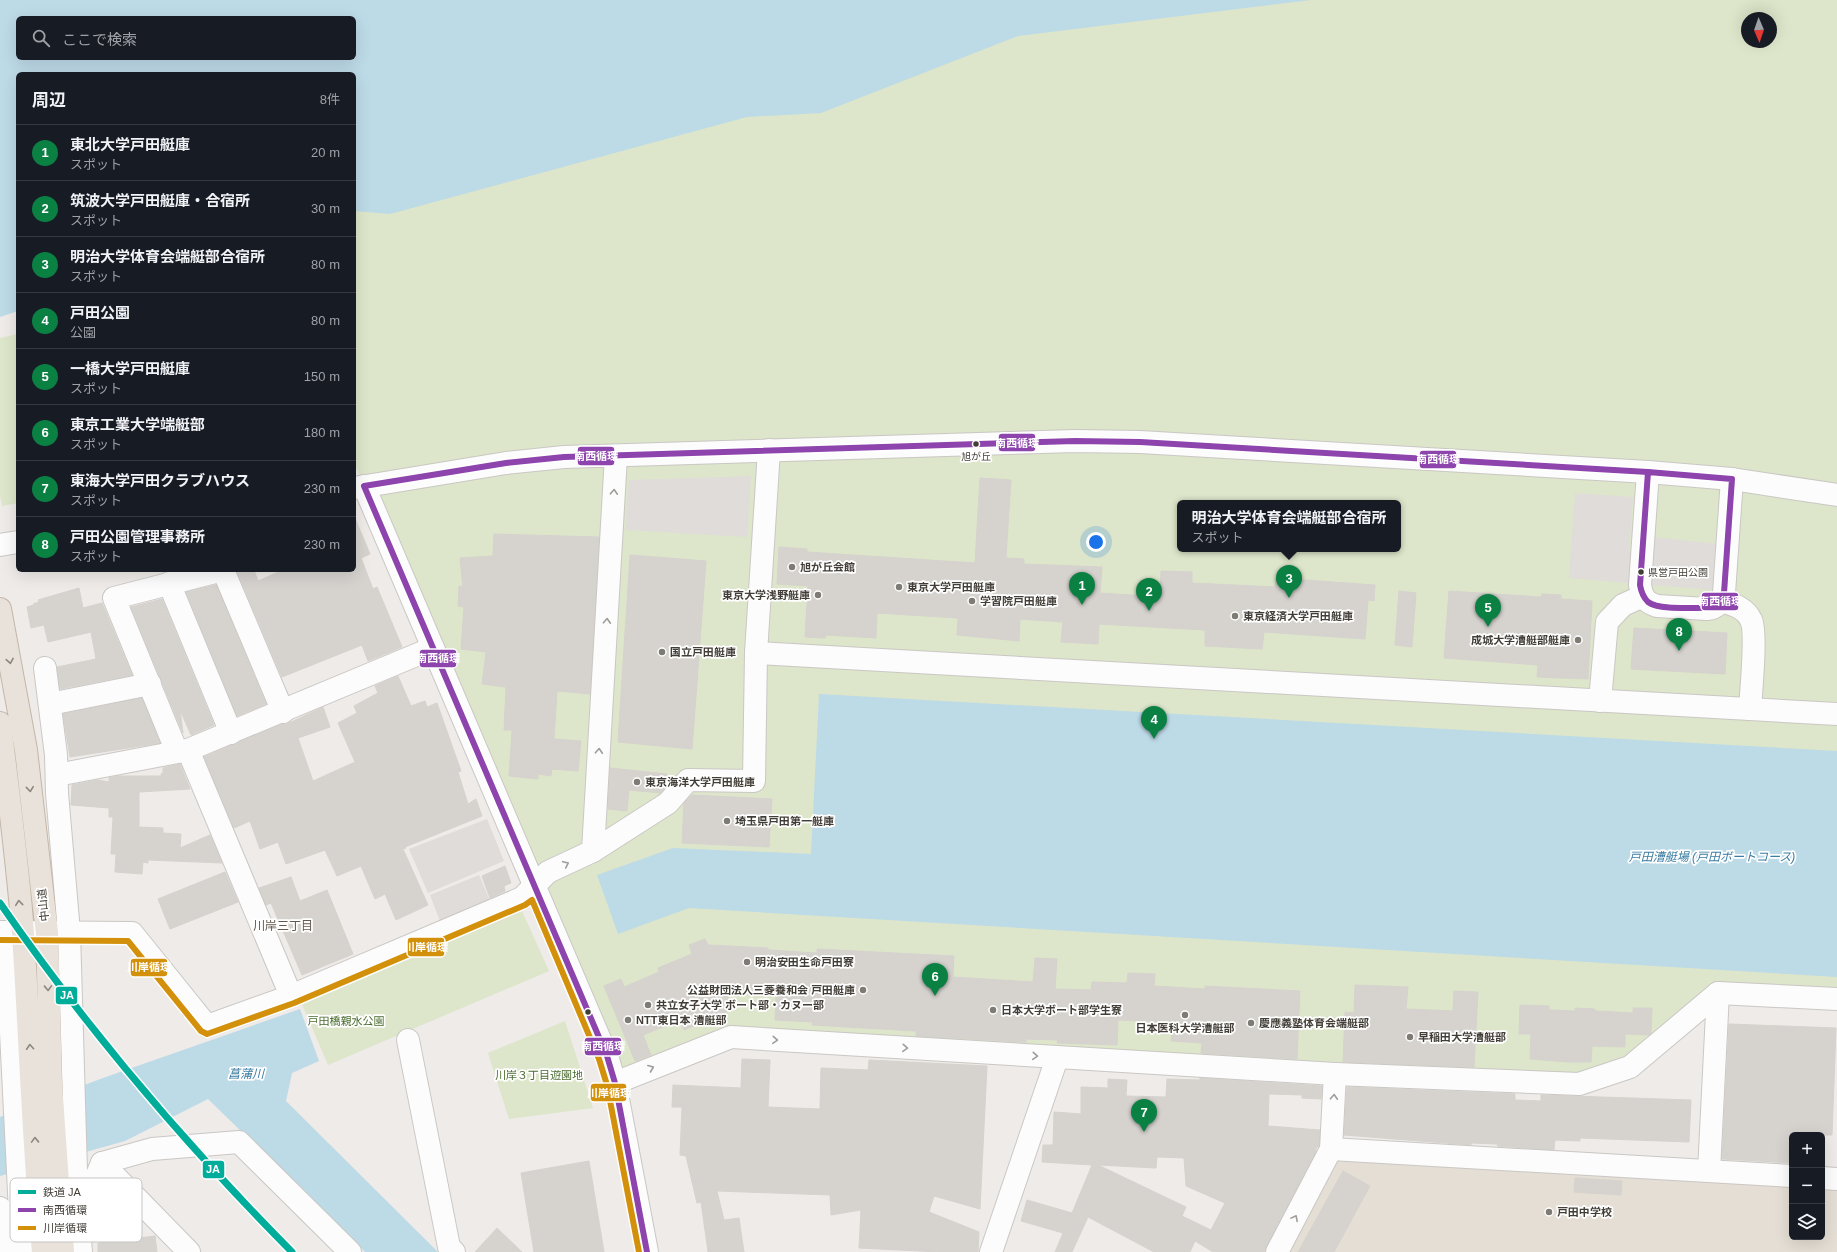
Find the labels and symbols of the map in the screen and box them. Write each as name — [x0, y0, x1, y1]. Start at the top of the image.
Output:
north arrow — [1741, 12, 1777, 48]
line badge: 南西循環 — [998, 433, 1036, 452]
text: 南西循環 — [995, 437, 1039, 449]
marker: 旭が丘 — [971, 439, 981, 449]
line badge: 南西循環 — [577, 446, 615, 466]
text: 南西循環 — [574, 450, 618, 462]
line badge: 南西循環 — [1419, 450, 1457, 469]
place label: 旭が丘 — [961, 451, 991, 462]
text: 南西循環 — [1416, 453, 1460, 465]
one-way arrow — [610, 489, 619, 495]
your location — [1086, 532, 1106, 552]
place label: 旭が丘会館 — [800, 561, 855, 573]
marker: 旭が丘会館 — [787, 562, 797, 572]
pin: 3 — [1276, 565, 1302, 598]
marker: 県営戸田公園 — [1636, 567, 1646, 577]
place label: 県営戸田公園 — [1648, 567, 1708, 578]
pin: 1 — [1069, 572, 1095, 605]
pin: 2 — [1136, 578, 1162, 611]
place label: 東京大学戸田艇庫 — [907, 581, 995, 593]
marker: 東京大学戸田艇庫 — [894, 582, 904, 592]
place label: 東京大学浅野艇庫 — [722, 589, 810, 601]
marker: 東京大学浅野艇庫 — [813, 590, 823, 600]
line badge: 南西循環 — [1701, 592, 1739, 611]
pin: 5 — [1475, 594, 1501, 627]
place label: 学習院戸田艇庫 — [980, 595, 1057, 607]
text: 南西循環 — [1698, 595, 1742, 607]
marker: 学習院戸田艇庫 — [967, 596, 977, 606]
place label: 東京経済大学戸田艇庫 — [1243, 610, 1353, 622]
marker: 東京経済大学戸田艇庫 — [1230, 611, 1240, 621]
one-way arrow — [602, 618, 611, 624]
pin: 8 — [1666, 618, 1692, 651]
place label: 成城大学漕艇部艇庫 — [1471, 634, 1570, 646]
marker: 成城大学漕艇部艇庫 — [1573, 635, 1583, 645]
place label: 国立戸田艇庫 — [670, 646, 736, 658]
marker: 国立戸田艇庫 — [657, 647, 667, 657]
line badge: 南西循環 — [419, 649, 457, 668]
text: 南西循環 — [416, 652, 460, 664]
one-way arrow — [5, 658, 13, 664]
pin: 4 — [1141, 706, 1167, 739]
one-way arrow — [595, 748, 604, 754]
place label: 東京海洋大学戸田艇庫 — [645, 776, 755, 788]
marker: 東京海洋大学戸田艇庫 — [632, 777, 642, 787]
one-way arrow — [26, 786, 35, 792]
place label: 埼玉県戸田第一艇庫 — [735, 815, 834, 827]
marker: 埼玉県戸田第一艇庫 — [722, 816, 732, 826]
water label: 戸田漕艇場 (戸田ボートコース) — [1629, 850, 1795, 864]
one-way arrow — [562, 861, 570, 869]
street label: 中山道 — [35, 888, 51, 922]
one-way arrow — [15, 900, 24, 906]
district label: 川岸三丁目 — [253, 919, 313, 933]
line badge: 川岸循環 — [407, 937, 445, 957]
text: 川岸循環 — [404, 941, 448, 953]
place label: 明治安田生命戸田寮 — [755, 956, 854, 968]
marker: 明治安田生命戸田寮 — [742, 957, 752, 967]
line badge: 川岸循環 — [130, 958, 168, 977]
text: 川岸循環 — [127, 961, 171, 973]
pin: 6 — [922, 963, 948, 996]
place label: 公益財団法人三菱養和会 戸田艇庫 — [687, 984, 855, 996]
one-way arrow — [44, 985, 52, 991]
marker: 公益財団法人三菱養和会 戸田艇庫 — [858, 985, 868, 995]
line badge: JA — [55, 986, 78, 1005]
text: JA — [60, 989, 74, 1001]
place label: 共立女子大学 ボート部・カヌー部 — [656, 999, 824, 1011]
marker: 共立女子大学 ボート部・カヌー部 — [643, 1000, 653, 1010]
place label: 日本大学ボート部学生寮 — [1001, 1004, 1122, 1016]
marker: 日本大学ボート部学生寮 — [988, 1005, 998, 1015]
unlabelled marker — [583, 1007, 593, 1017]
marker: 日本医科大学漕艇部 — [1180, 1010, 1190, 1020]
place label: NTT東日本 漕艇部 — [636, 1014, 726, 1026]
park label: 戸田橋親水公園 — [308, 1015, 385, 1027]
marker: NTT東日本 漕艇部 — [623, 1015, 633, 1025]
place label: 慶應義塾体育会端艇部 — [1259, 1017, 1369, 1029]
marker: 慶應義塾体育会端艇部 — [1246, 1018, 1256, 1028]
place label: 日本医科大学漕艇部 — [1136, 1022, 1235, 1034]
place label: 早稲田大学漕艇部 — [1418, 1031, 1506, 1043]
marker: 早稲田大学漕艇部 — [1405, 1032, 1415, 1042]
one-way arrow — [772, 1035, 778, 1044]
line badge: 南西循環 — [584, 1037, 622, 1056]
text: 南西循環 — [581, 1040, 625, 1052]
one-way arrow — [26, 1044, 35, 1050]
one-way arrow — [902, 1044, 908, 1052]
one-way arrow — [1032, 1052, 1038, 1061]
one-way arrow — [648, 1065, 655, 1073]
water label: 菖蒲川 — [228, 1067, 266, 1081]
park label: 川岸３丁目遊園地 — [495, 1069, 583, 1081]
line badge: 川岸循環 — [590, 1083, 627, 1102]
text: 川岸循環 — [587, 1087, 631, 1099]
one-way arrow — [1330, 1094, 1339, 1100]
pin: 7 — [1131, 1099, 1157, 1132]
one-way arrow — [31, 1137, 39, 1143]
line badge: JA — [202, 1160, 225, 1179]
text: JA — [206, 1163, 220, 1175]
legend — [10, 1178, 142, 1242]
text: 鉄道 JA — [43, 1186, 82, 1198]
text: 南西循環 — [43, 1204, 87, 1216]
place label: 戸田中学校 — [1557, 1206, 1612, 1218]
marker: 戸田中学校 — [1544, 1207, 1554, 1217]
one-way arrow — [1290, 1214, 1298, 1222]
text: 川岸循環 — [43, 1222, 87, 1234]

